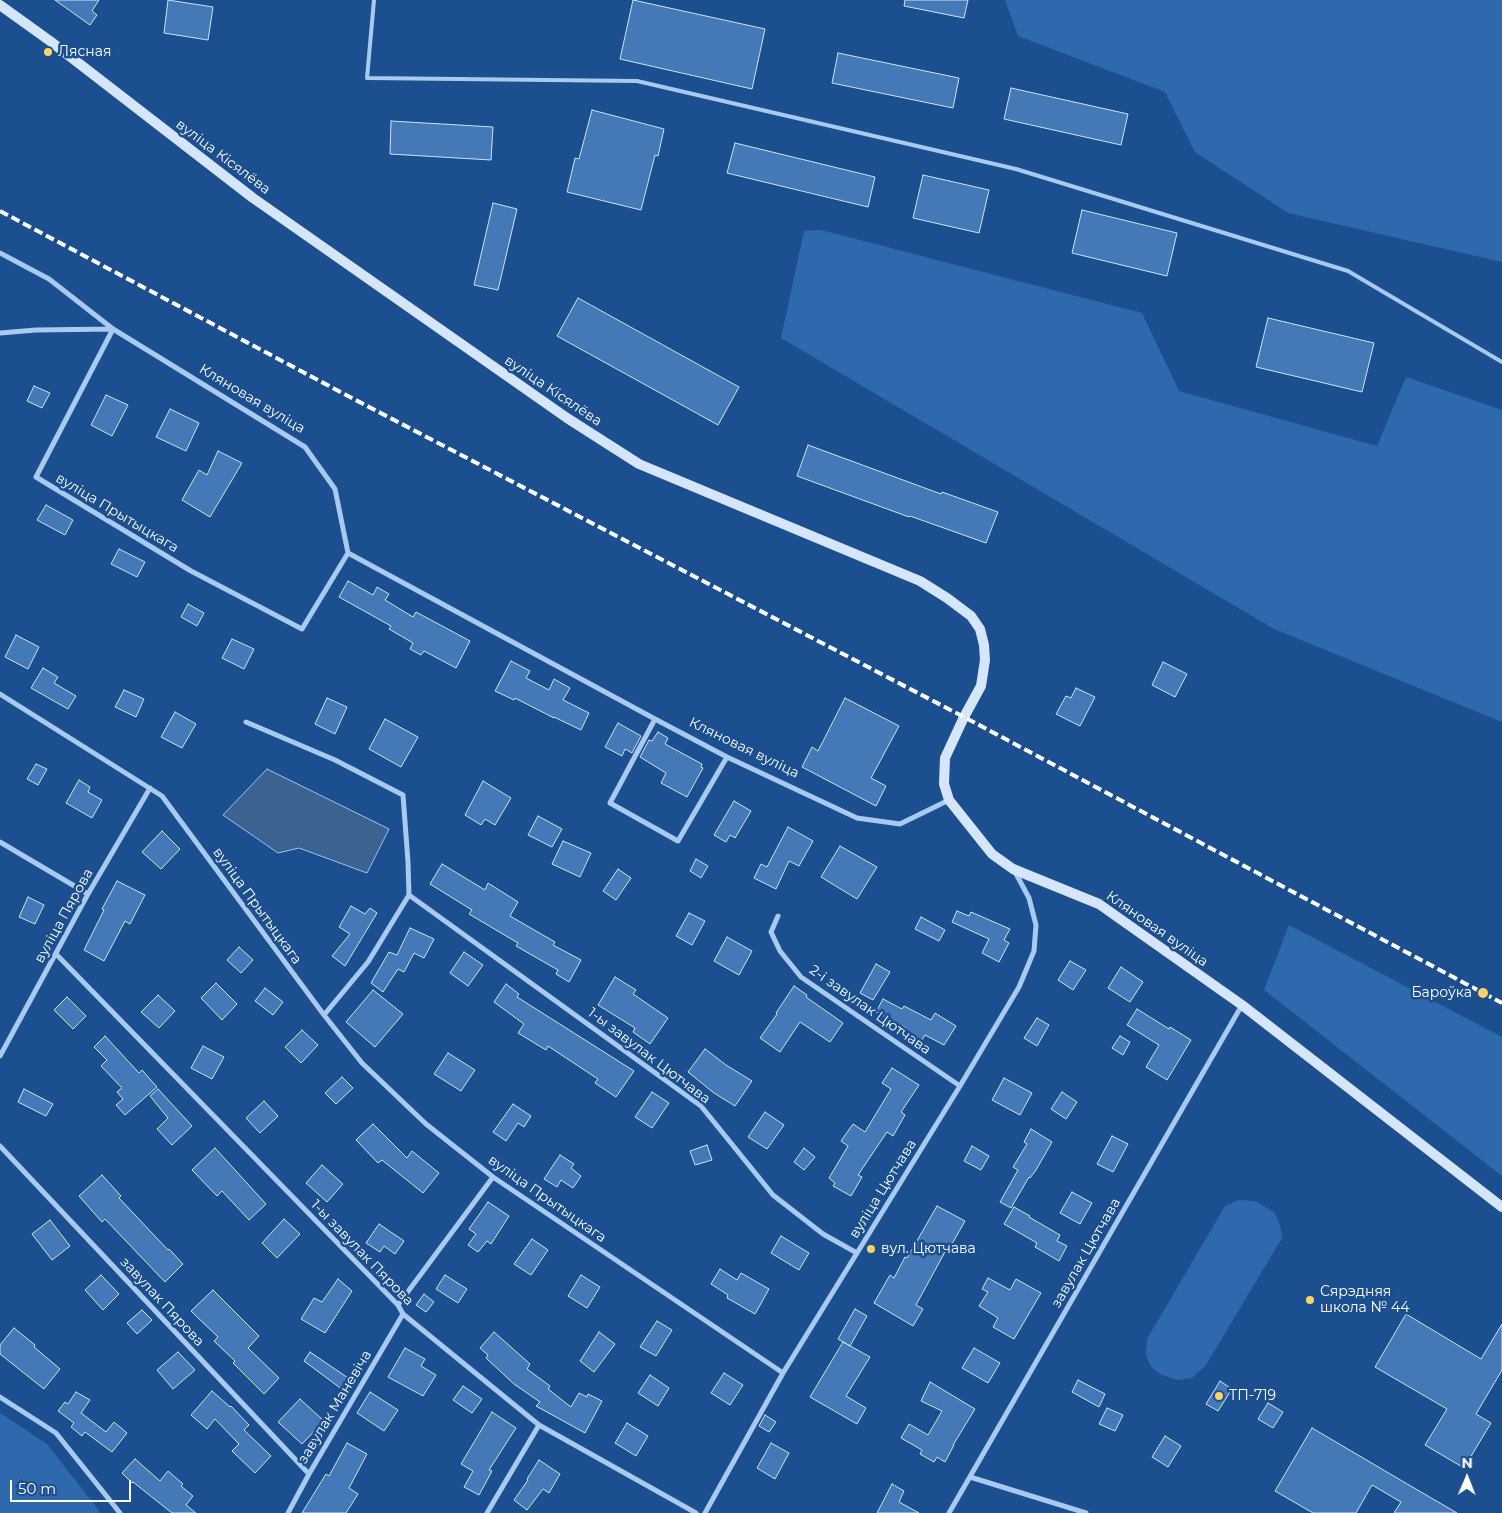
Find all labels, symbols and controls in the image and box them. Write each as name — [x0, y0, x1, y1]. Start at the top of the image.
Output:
place label: Лясная — [58, 44, 111, 60]
marker: Лясная — [42, 46, 54, 58]
street label: вуліца Кісялёва — [172, 116, 274, 198]
street label: вуліца Кісялёва — [501, 352, 605, 430]
street label: Кляновая вуліца — [196, 361, 308, 437]
street label: вуліца Прытыцкага — [53, 470, 181, 556]
street label: Кляновая вуліца — [686, 714, 802, 782]
street label: вуліца Прытыцкага — [209, 844, 305, 968]
street label: вуліца Пярова — [31, 866, 97, 966]
street label: Кляновая вуліца — [1103, 888, 1211, 970]
street label: 2-і завулак Цютчава — [806, 962, 934, 1058]
place label: Бароўка — [1411, 985, 1472, 1001]
marker: Бароўка — [1476, 986, 1490, 1000]
street label: 1-ы завулак Цютчава — [585, 1005, 713, 1107]
street label: вуліца Цютчава — [846, 1136, 920, 1242]
street label: вуліца Прытыцкага — [485, 1152, 609, 1246]
street label: завулак Цютчава — [1048, 1195, 1124, 1311]
street label: 1-ы завулак Пярова — [307, 1197, 417, 1309]
place label: вул. Цютчава — [881, 1241, 976, 1257]
marker: вул. Цютчава — [865, 1243, 877, 1255]
street label: завулак Пярова — [116, 1254, 208, 1350]
place label: Сярэдняя школа № 44 — [1320, 1284, 1409, 1316]
marker: Сярэдняя школа № 44 — [1304, 1294, 1316, 1306]
street label: завулак Маневіча — [295, 1347, 375, 1467]
place label: ТП-719 — [1229, 1388, 1276, 1404]
marker: ТП-719 — [1213, 1390, 1225, 1402]
north arrow — [1442, 1453, 1492, 1503]
text: N — [1461, 1454, 1473, 1472]
scale bar — [12, 1470, 134, 1502]
text: 50 m — [18, 1479, 56, 1498]

